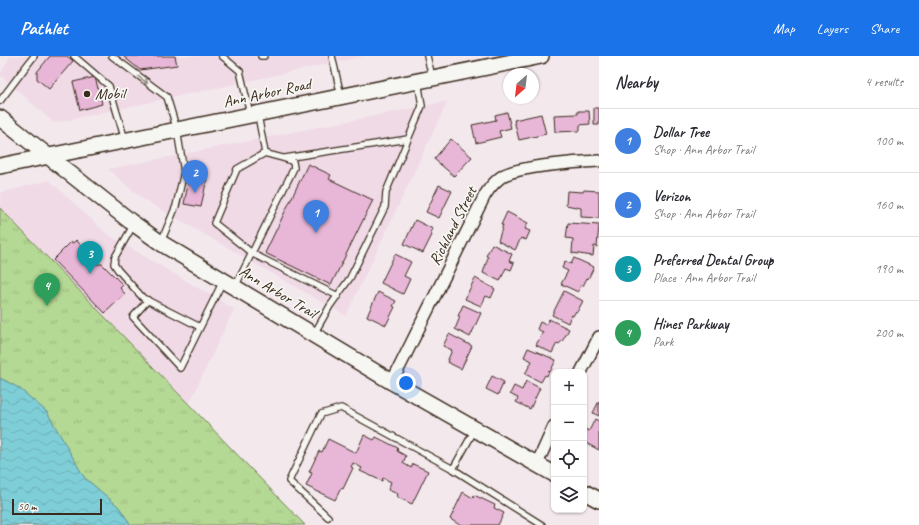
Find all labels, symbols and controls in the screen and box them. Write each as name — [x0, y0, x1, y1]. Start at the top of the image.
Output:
text: Pathlet — [20, 16, 68, 40]
text: Map — [773, 20, 795, 37]
text: Layers — [817, 20, 848, 37]
text: Share — [870, 20, 899, 37]
north arrow — [503, 68, 539, 104]
text: Nearby — [615, 72, 658, 93]
street label: Ann Arbor Road — [221, 73, 315, 112]
text: 4 results — [865, 74, 903, 90]
one-way arrow — [137, 75, 148, 84]
place label: Mobil — [95, 84, 128, 104]
marker: Mobil — [82, 89, 92, 99]
text: Dollar Tree — [653, 123, 709, 142]
text: 1 — [625, 133, 631, 149]
text: 100 m — [875, 133, 903, 149]
text: Shop · Ann Arbor Trail — [653, 142, 754, 158]
pin: 2 — [182, 160, 208, 193]
street label: Richland Street — [425, 182, 482, 269]
text: Verizon — [653, 187, 690, 206]
text: 2 — [625, 197, 631, 213]
text: 160 m — [875, 197, 903, 213]
pin: 1 — [303, 200, 329, 233]
text: Shop · Ann Arbor Trail — [653, 206, 754, 222]
pin: 3 — [77, 241, 103, 274]
text: Preferred Dental Group — [653, 251, 773, 270]
street label: Ann Arbor Trail — [236, 261, 323, 325]
text: 3 — [625, 261, 631, 277]
text: 190 m — [875, 261, 903, 277]
text: Place · Ann Arbor Trail — [653, 270, 755, 286]
pin: 4 — [34, 273, 60, 306]
text: Hines Parkway — [653, 315, 729, 334]
text: 4 — [625, 325, 631, 341]
text: 200 m — [875, 325, 903, 341]
text: Park — [653, 334, 674, 350]
map controls — [551, 369, 587, 513]
button: + — [551, 369, 587, 405]
your location — [396, 373, 416, 393]
button: − — [551, 405, 587, 441]
button: locate — [551, 441, 587, 477]
button: layers — [551, 477, 587, 513]
scale bar — [12, 497, 102, 516]
text: 50 m — [18, 499, 37, 513]

